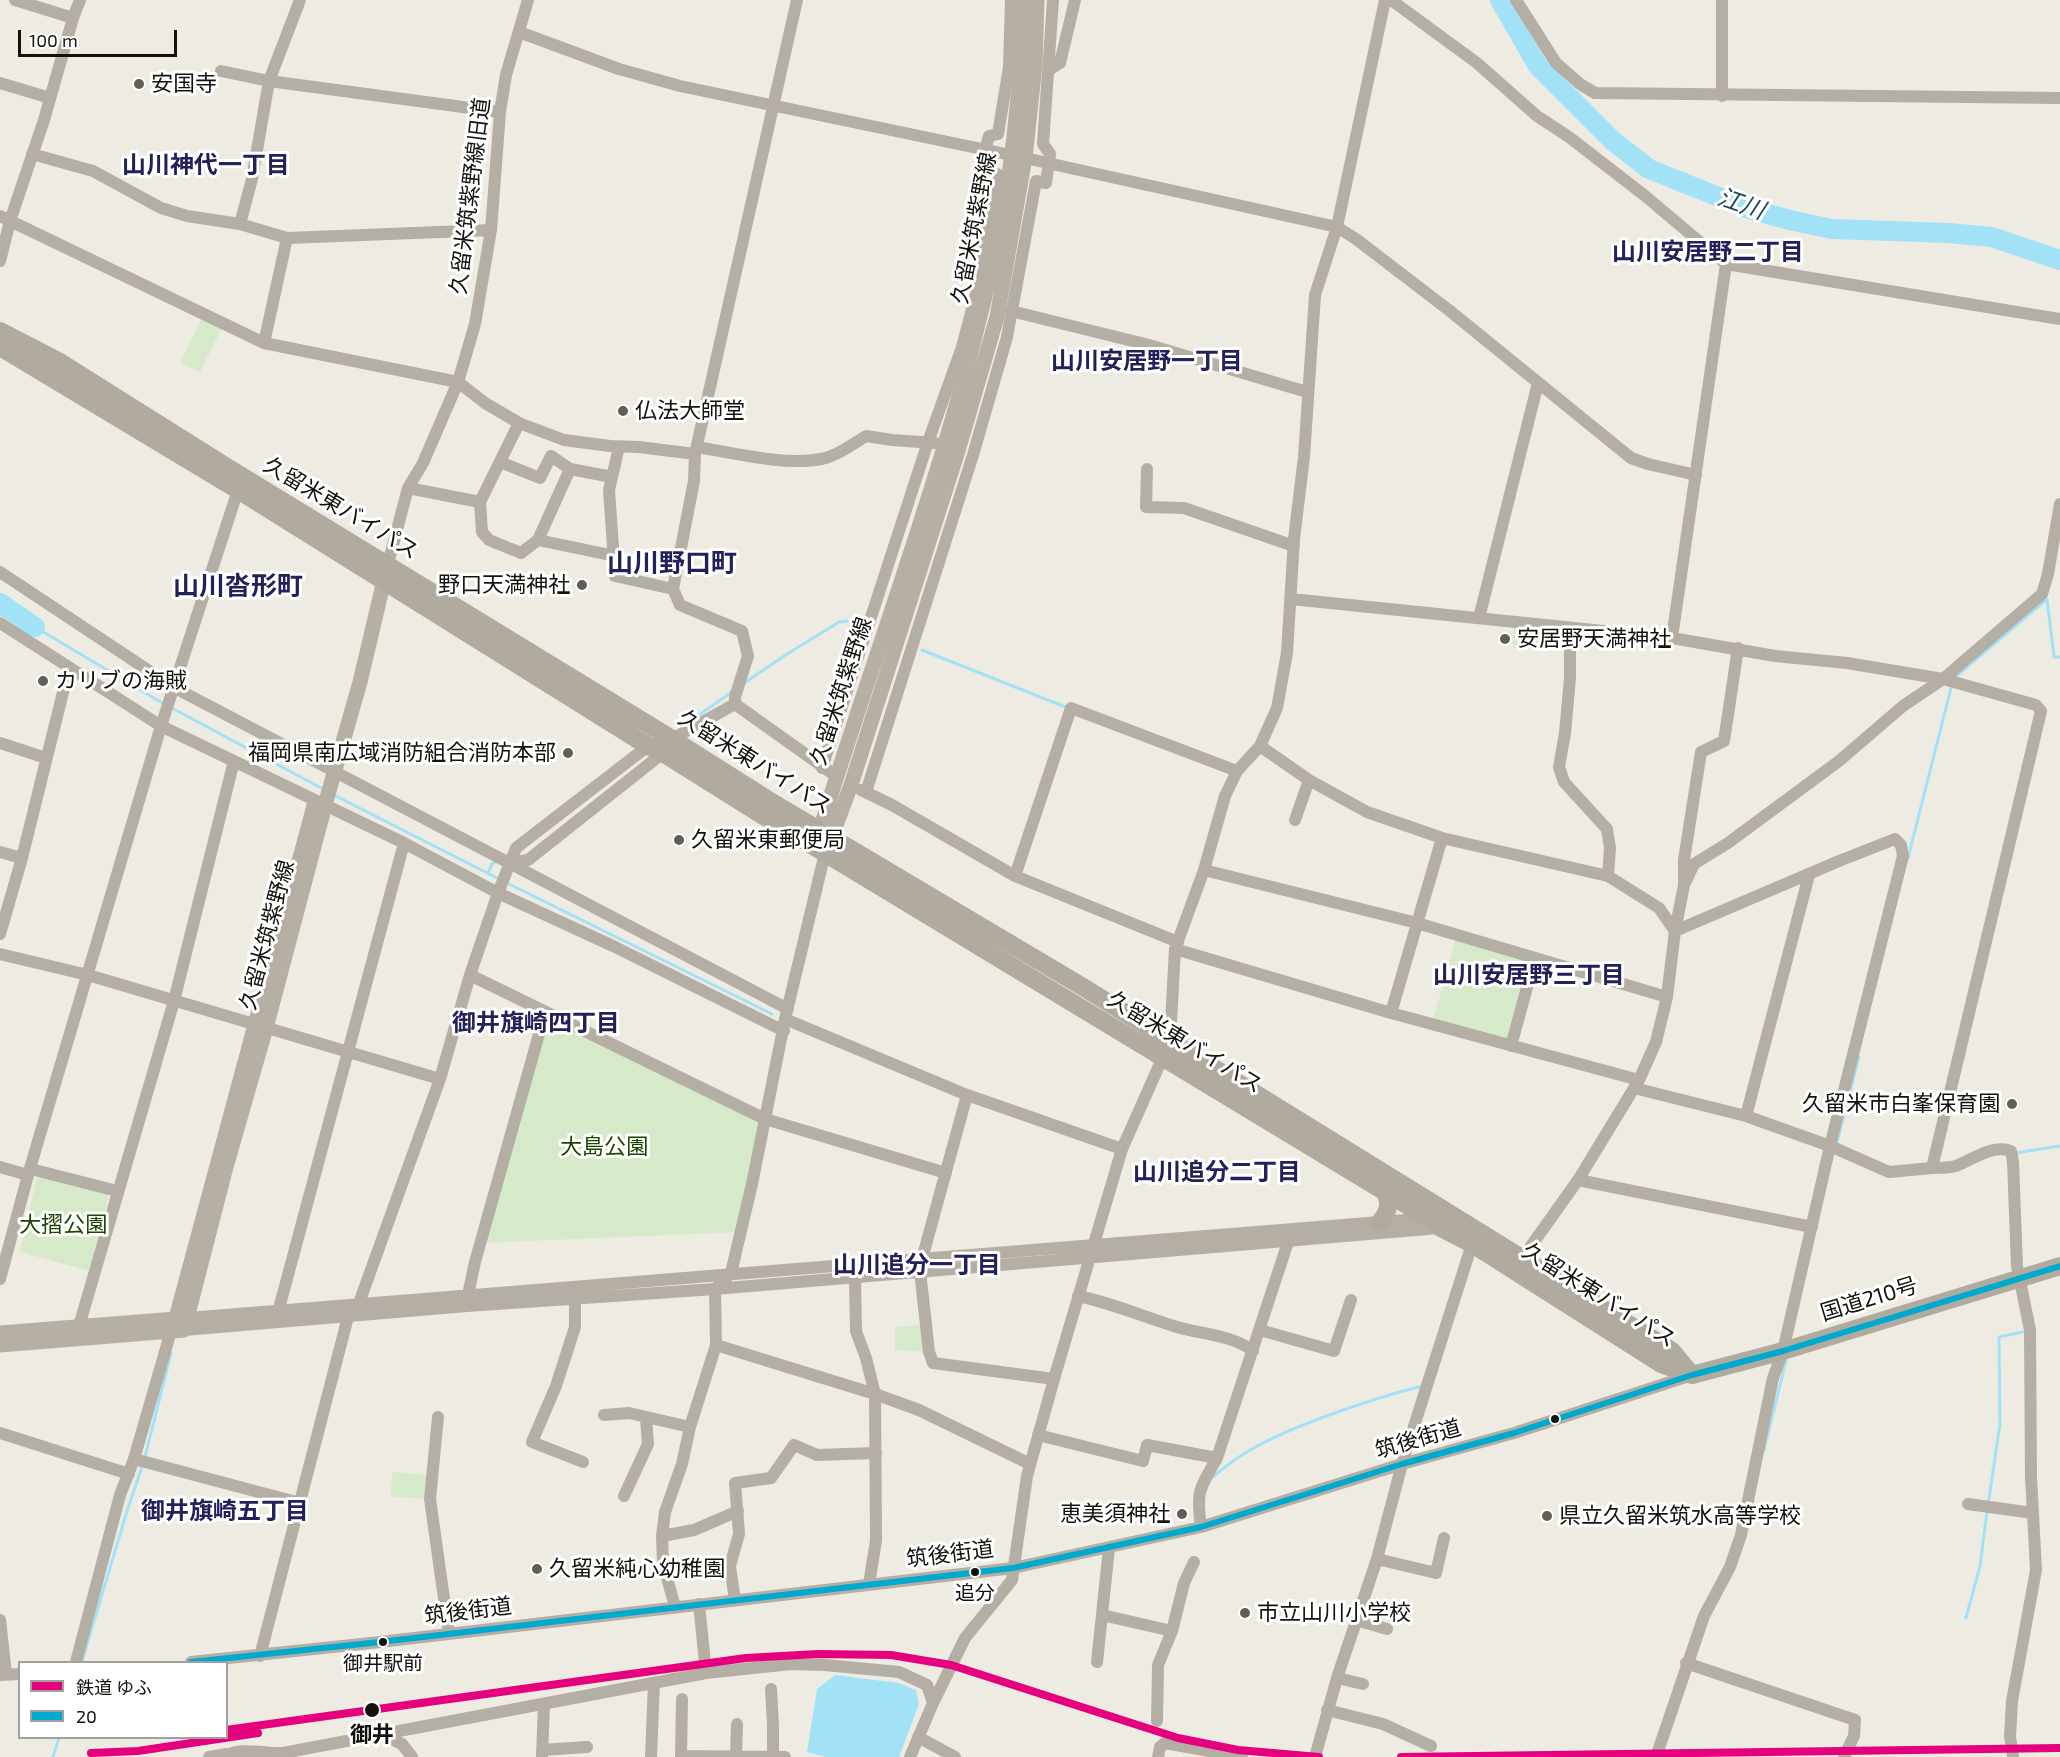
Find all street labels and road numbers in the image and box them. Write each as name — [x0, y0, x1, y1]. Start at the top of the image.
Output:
street label: 久留米筑紫野線旧道 — [445, 96, 495, 296]
street label: 久留米筑紫野線 — [946, 150, 1002, 306]
street label: 久留米東バイパス — [259, 451, 423, 565]
street label: 久留米筑紫野線 — [805, 614, 877, 768]
street label: 久留米東バイパス — [673, 704, 837, 820]
street label: 久留米筑紫野線 — [234, 857, 300, 1013]
street label: 久留米東バイパス — [1103, 985, 1267, 1099]
street label: 久留米東バイパス — [1517, 1237, 1681, 1353]
street label: 国道210号 — [1817, 1272, 1921, 1326]
street label: 筑後街道 — [1372, 1414, 1464, 1464]
street label: 筑後街道 — [905, 1536, 995, 1572]
street label: 筑後街道 — [423, 1593, 513, 1629]

